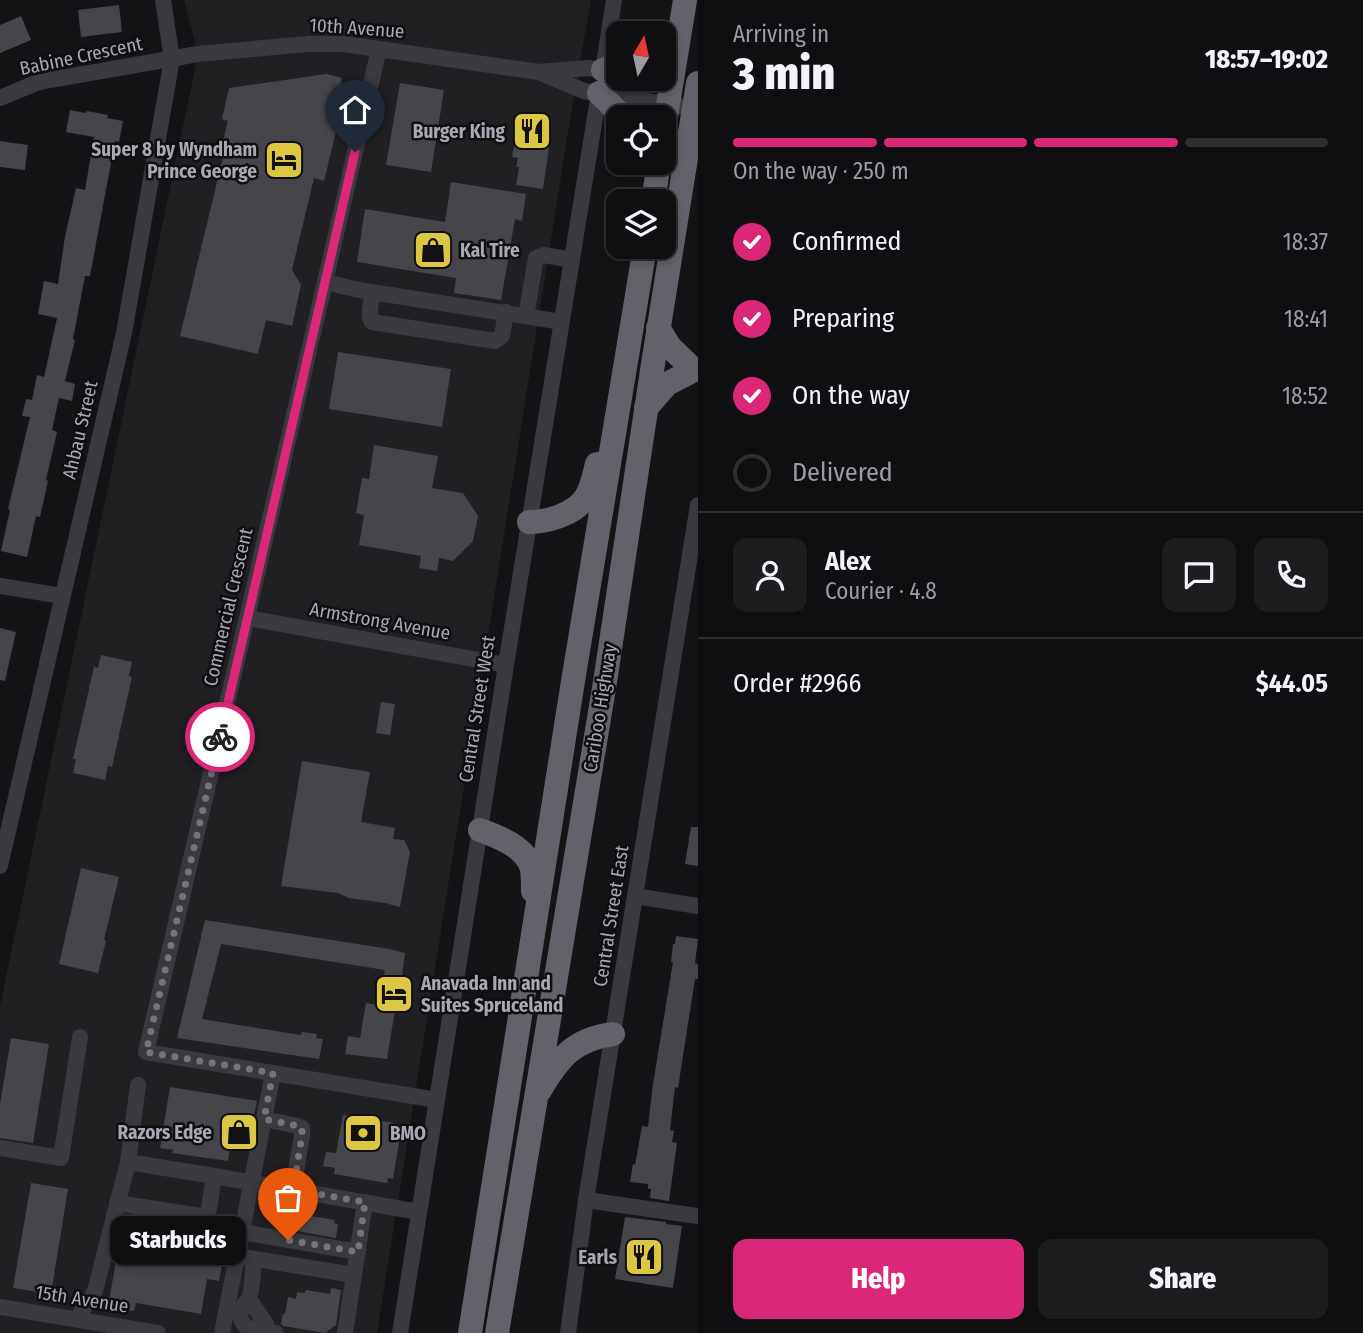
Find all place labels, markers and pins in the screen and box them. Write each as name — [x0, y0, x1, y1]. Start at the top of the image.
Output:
pin — [325, 80, 385, 152]
restaurant icon: Burger King — [511, 110, 553, 152]
place label: Burger King — [413, 120, 506, 143]
place label: Super 8 by Wyndham Prince George — [91, 138, 257, 183]
hotel icon: Super 8 by Wyndham Prince George — [263, 139, 305, 181]
shop icon: Kal Tire — [412, 229, 454, 271]
place label: Kal Tire — [460, 239, 520, 262]
place label: Anavada Inn and Suites Spruceland — [420, 972, 563, 1017]
hotel icon: Anavada Inn and Suites Spruceland — [373, 973, 415, 1015]
shop icon: Razors Edge — [218, 1111, 260, 1153]
bank icon: BMO — [342, 1112, 384, 1154]
place label: Razors Edge — [117, 1121, 212, 1144]
place label: BMO — [390, 1122, 426, 1145]
pin — [258, 1168, 318, 1240]
callout: Starbucks — [110, 1216, 246, 1264]
restaurant icon: Earls — [623, 1236, 665, 1278]
place label: Earls — [578, 1246, 618, 1269]

